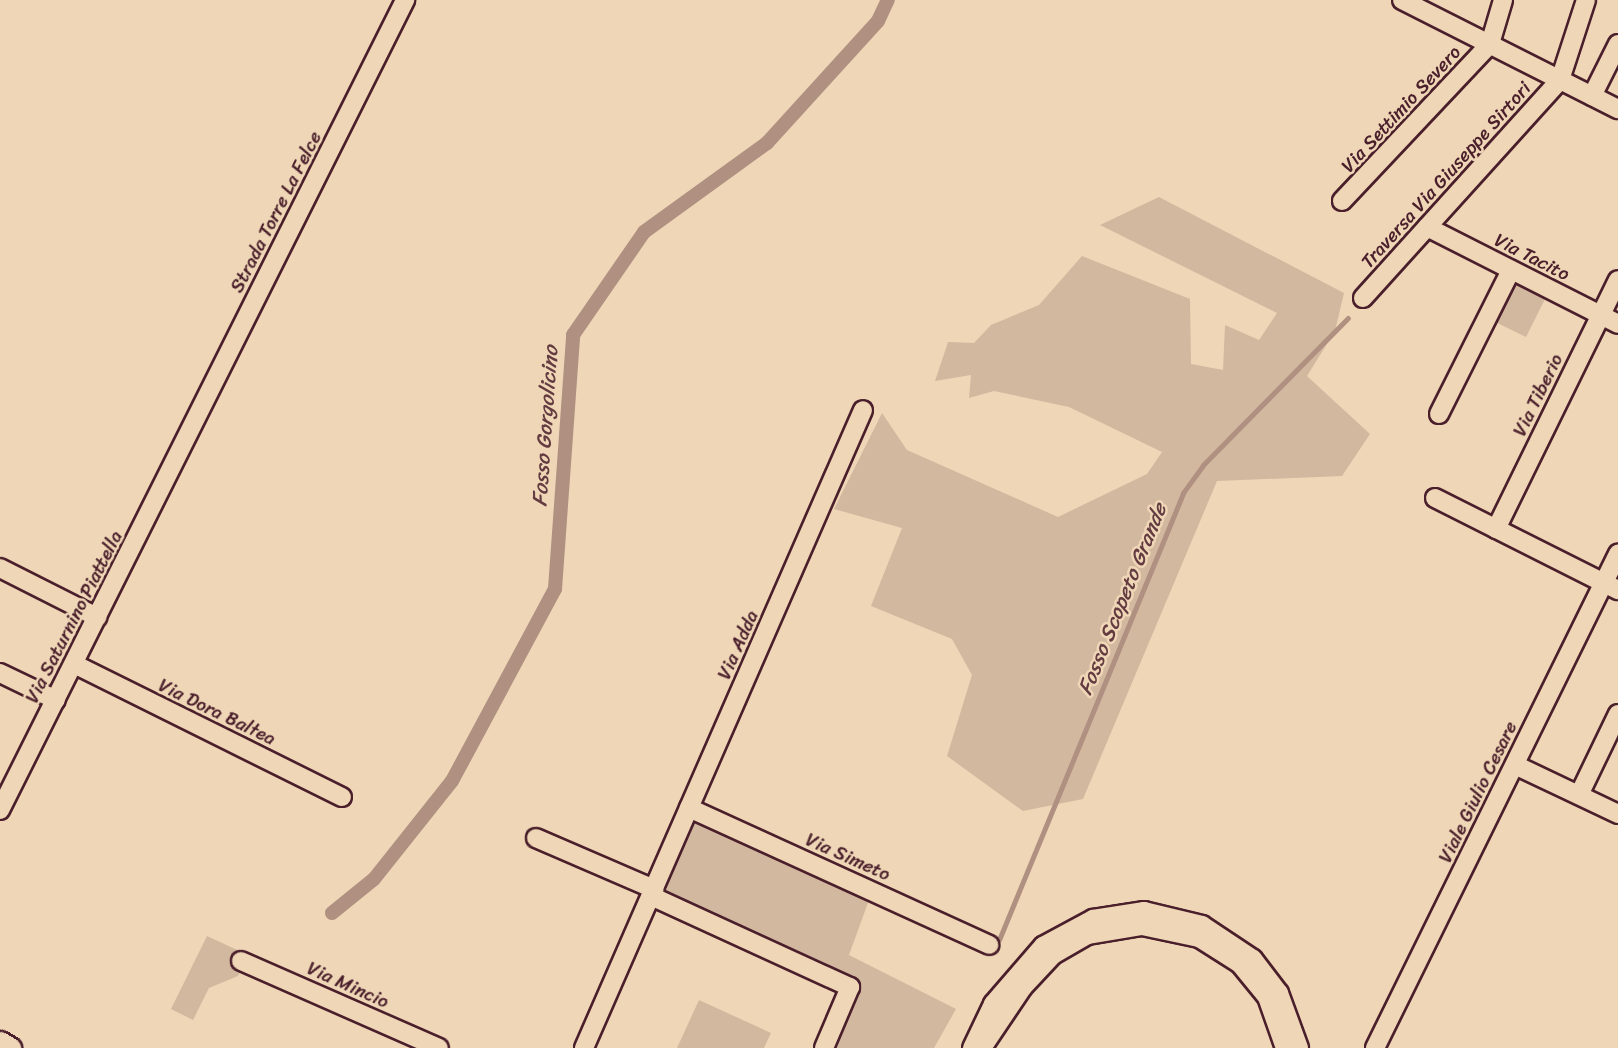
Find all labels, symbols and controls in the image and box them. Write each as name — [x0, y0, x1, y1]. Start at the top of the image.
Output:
street label: Via Settimio Severo — [1336, 41, 1466, 177]
street label: Traversa Via Giuseppe Sirtori — [1356, 77, 1536, 273]
street label: Strada Torre La Felce — [225, 127, 327, 297]
street label: Via Tacito — [1490, 228, 1574, 286]
water label: Fosso Gorgolicino — [527, 345, 563, 507]
street label: Via Tiberio — [1508, 350, 1568, 440]
water label: Fosso Scopeto Grande — [1072, 500, 1172, 698]
street label: Via Saturnino Piattella — [21, 527, 127, 707]
street label: Via Adda — [713, 607, 763, 683]
street label: Via Dora Baltea — [154, 674, 280, 750]
street label: Viale Giulio Cesare — [1434, 717, 1522, 867]
street label: Via Simeto — [802, 828, 894, 886]
street label: Via Mincio — [304, 957, 392, 1013]

